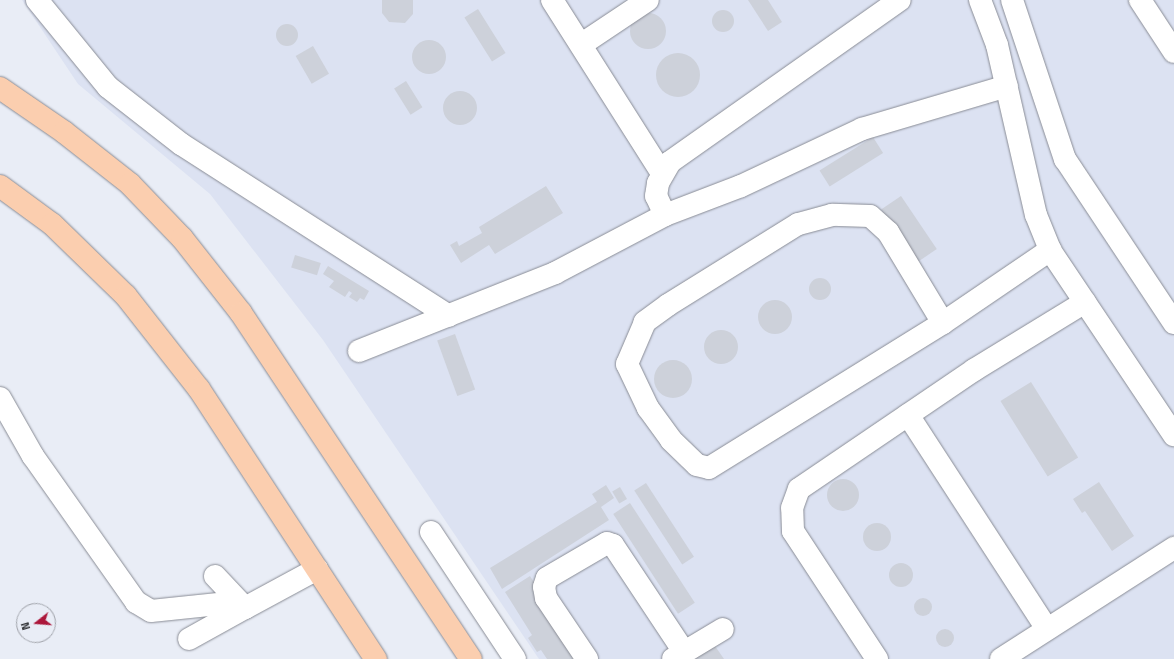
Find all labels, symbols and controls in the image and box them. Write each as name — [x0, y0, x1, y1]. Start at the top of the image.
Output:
north arrow — [16, 603, 56, 643]
text: N — [17, 620, 34, 632]

